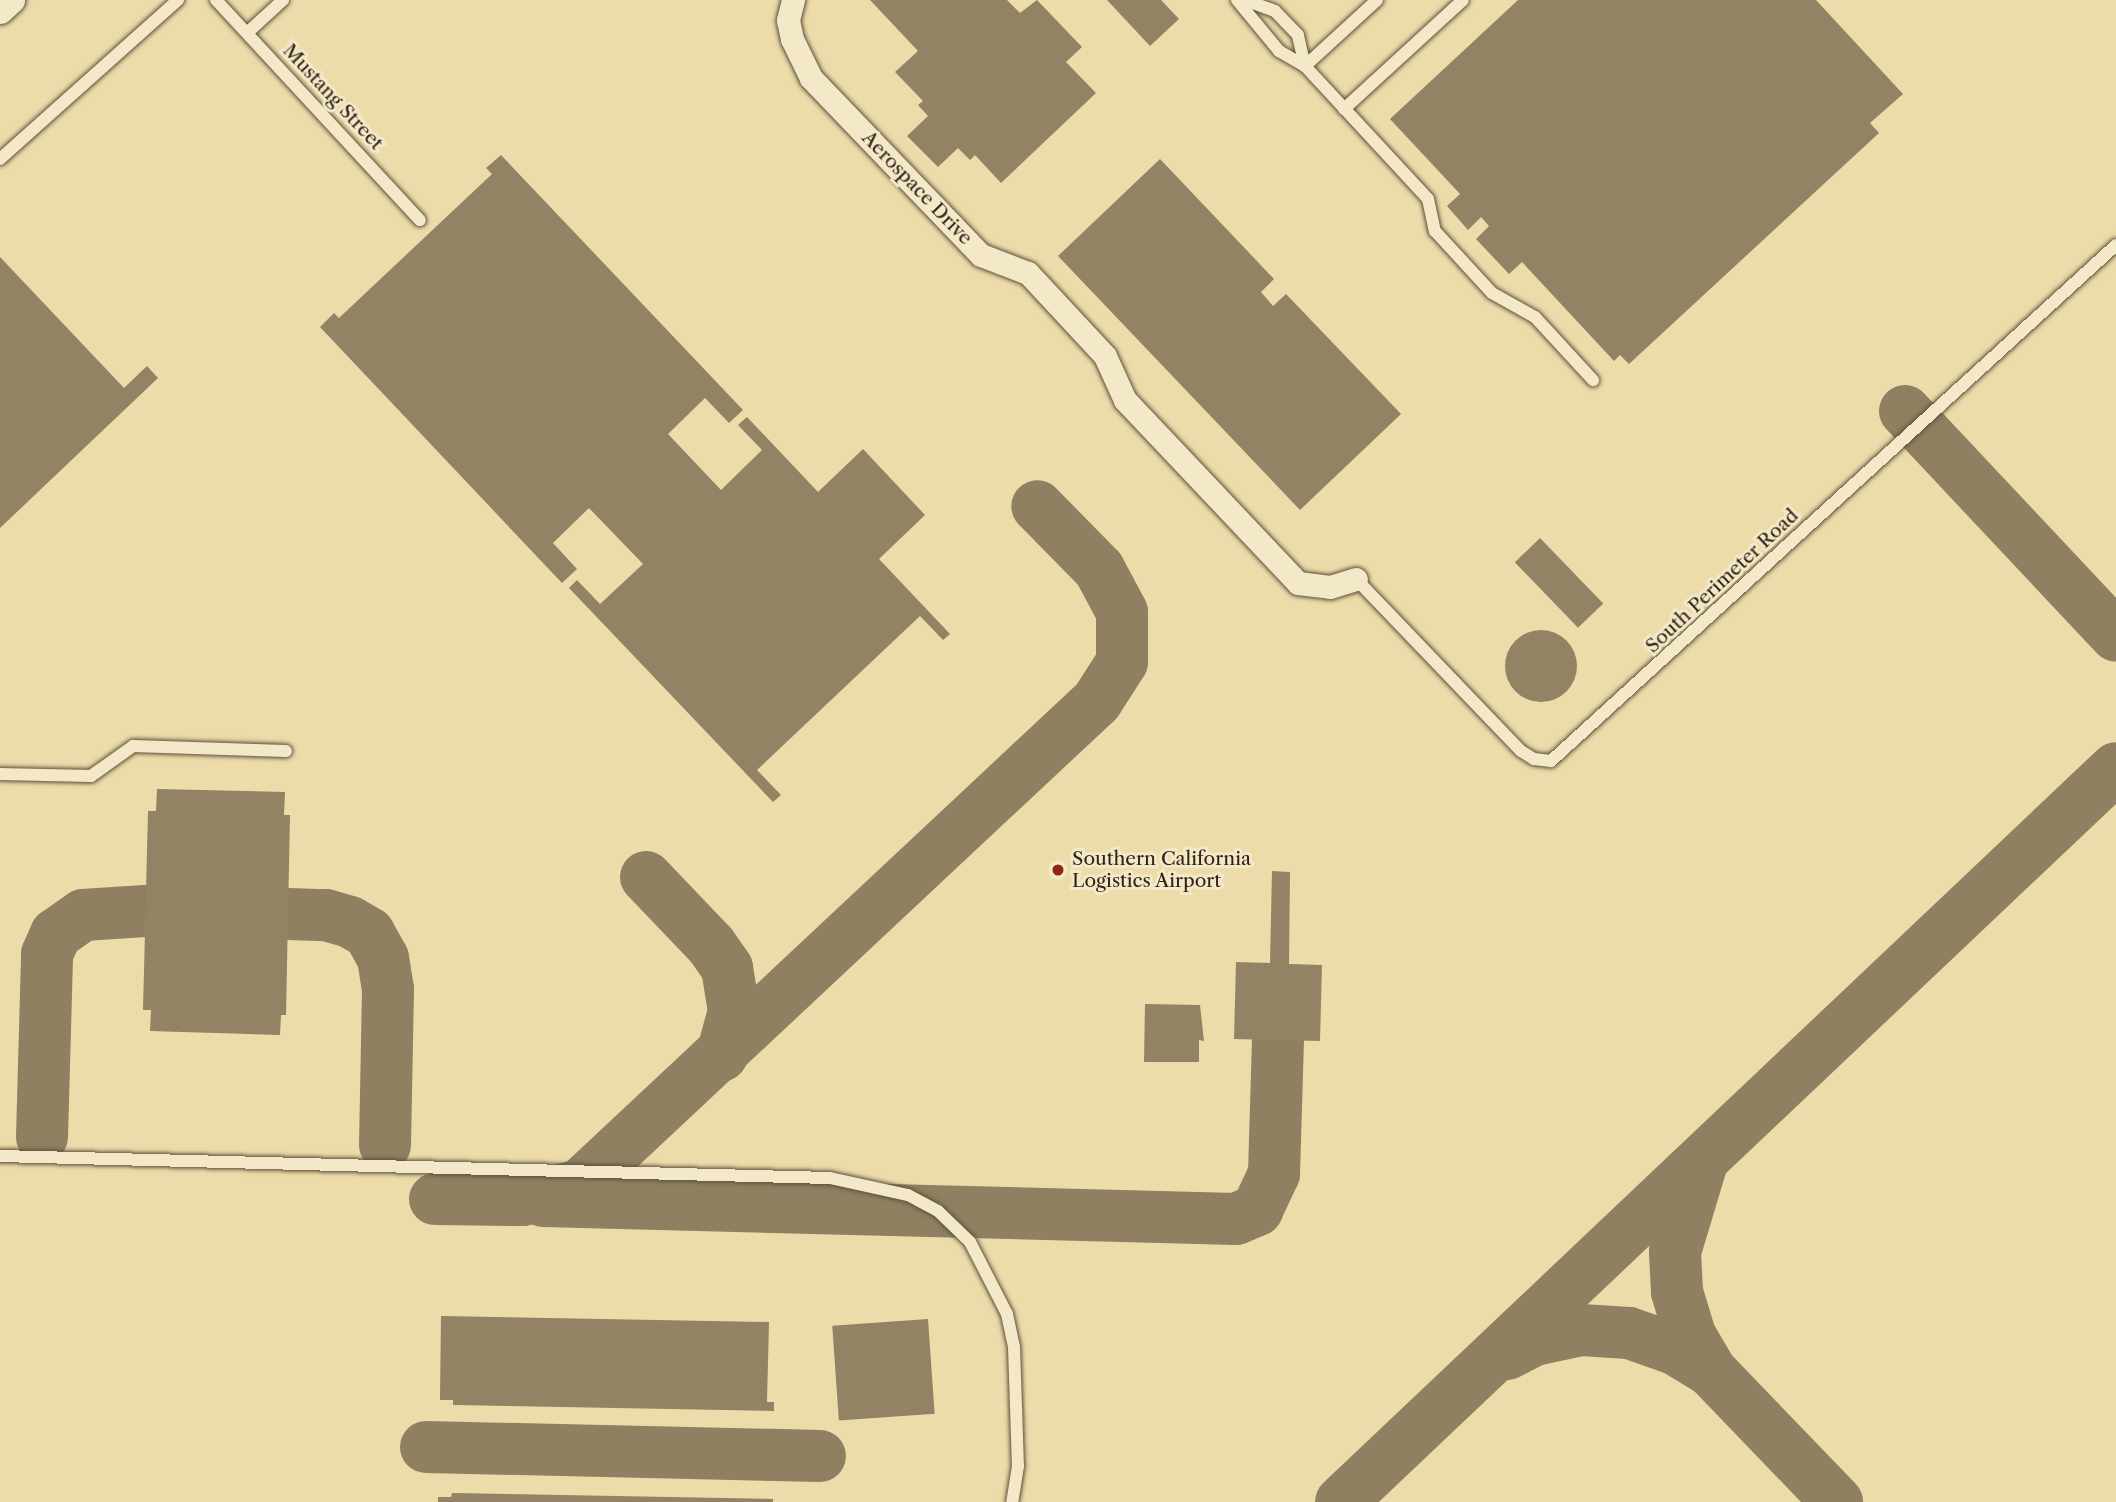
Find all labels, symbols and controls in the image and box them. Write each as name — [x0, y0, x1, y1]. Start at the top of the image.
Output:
street label: Mustang Street — [278, 39, 388, 155]
street label: Aerospace Drive — [857, 127, 977, 249]
street label: South Perimeter Road — [1641, 504, 1803, 658]
place label: Southern California Logistics Airport — [1072, 848, 1251, 892]
marker: Southern California Logistics Airport — [1050, 862, 1066, 878]

